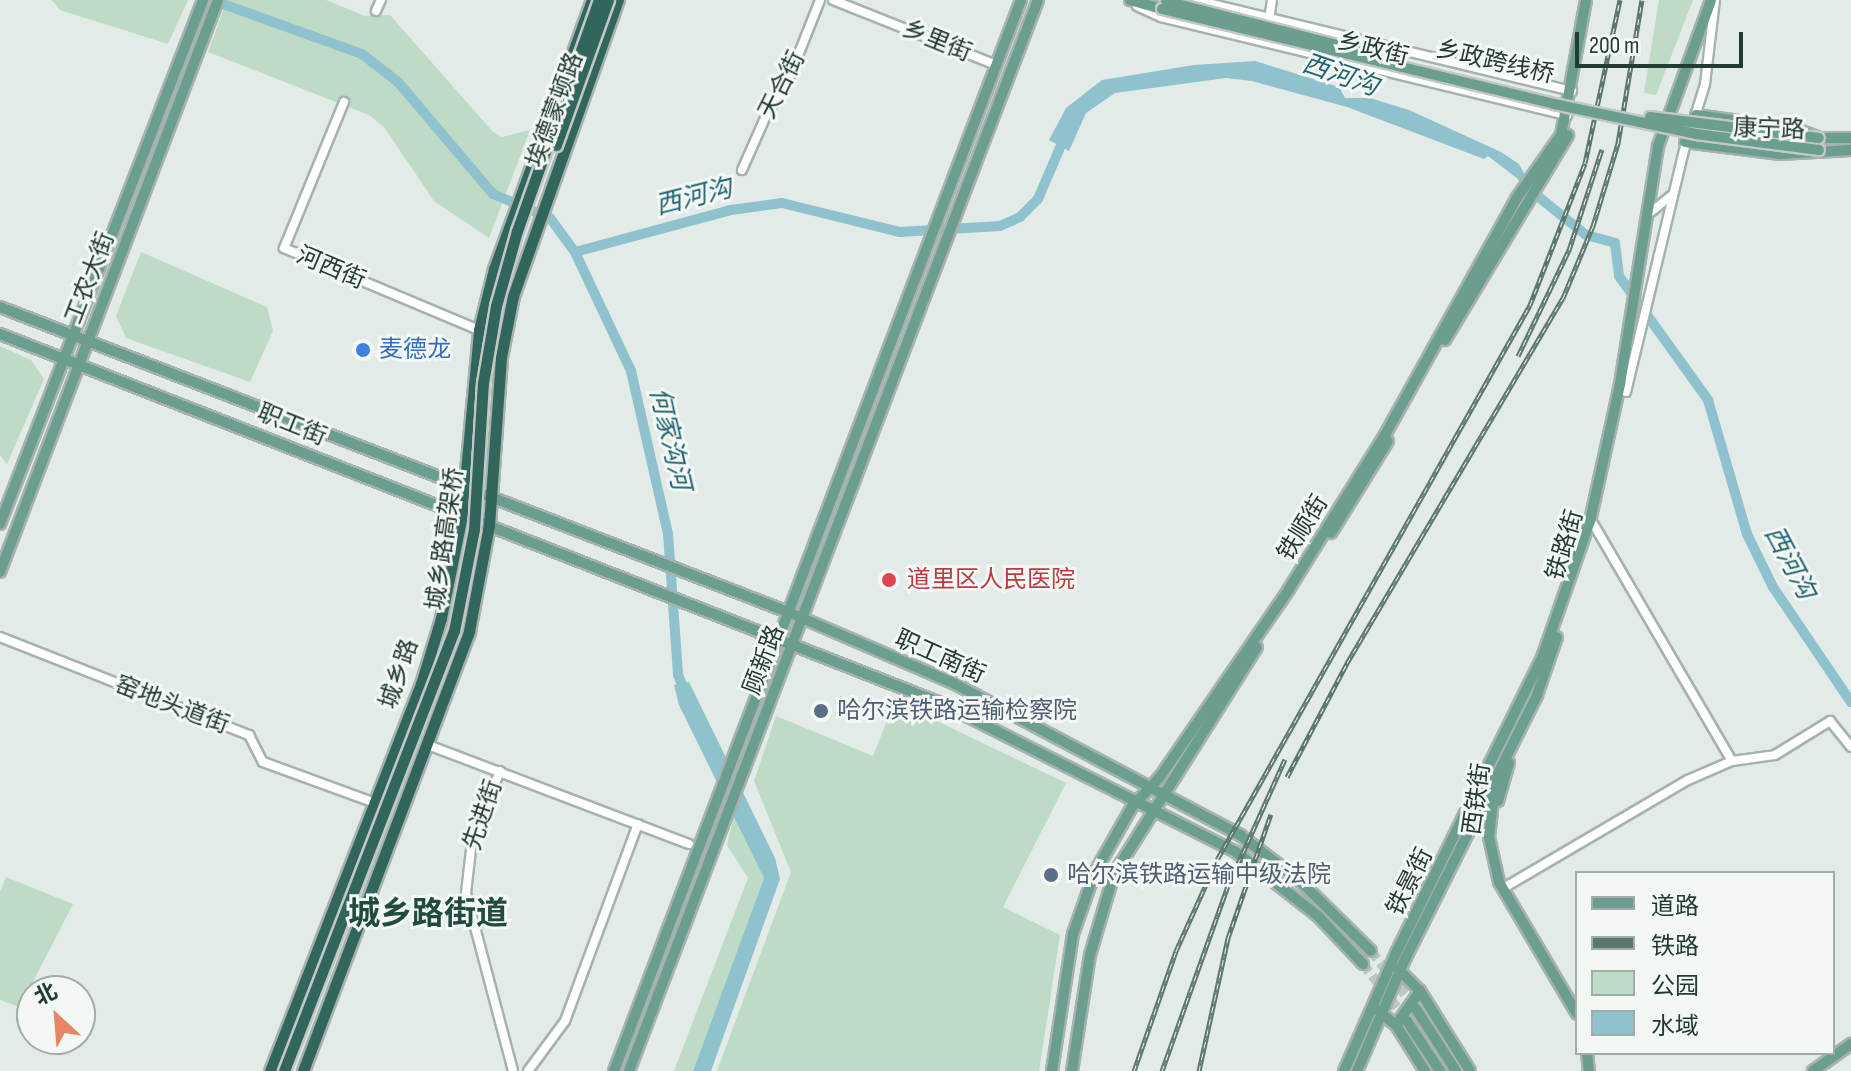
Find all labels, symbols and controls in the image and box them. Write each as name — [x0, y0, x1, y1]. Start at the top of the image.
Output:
street label: 乡里街 — [898, 14, 976, 68]
scale bar — [1579, 16, 1747, 66]
street label: 乡政街 — [1335, 26, 1411, 72]
text: 200 m — [1589, 31, 1640, 60]
street label: 乡政跨线桥 — [1433, 34, 1557, 90]
street label: 天合街 — [753, 46, 811, 124]
street label: 埃德蒙顿路 — [521, 49, 589, 171]
water label: 西河沟 — [1298, 49, 1382, 103]
street label: 康宁路 — [1733, 113, 1805, 145]
water label: 西河沟 — [652, 173, 736, 223]
street label: 工农大街 — [59, 228, 121, 328]
street label: 河西街 — [292, 241, 370, 295]
place label: 麦德龙 — [379, 336, 451, 364]
marker: 麦德龙 — [354, 341, 372, 359]
water label: 何家沟河 — [642, 385, 696, 493]
street label: 职工街 — [253, 398, 331, 452]
street label: 城乡路高架桥 — [421, 466, 469, 612]
street label: 铁顺街 — [1272, 490, 1334, 566]
street label: 铁路街 — [1541, 506, 1589, 584]
water label: 西河沟 — [1757, 521, 1821, 605]
place label: 道里区人民医院 — [907, 566, 1075, 594]
marker: 道里区人民医院 — [878, 569, 900, 591]
street label: 顾新路 — [738, 621, 790, 699]
street label: 职工南街 — [890, 624, 990, 690]
street label: 城乡路 — [374, 635, 424, 713]
street label: 窑地头道街 — [111, 670, 233, 740]
place label: 哈尔滨铁路运输检察院 — [837, 697, 1077, 725]
marker: 哈尔滨铁路运输检察院 — [812, 702, 830, 720]
street label: 西铁街 — [1458, 761, 1496, 837]
street label: 先进街 — [458, 776, 508, 854]
street label: 铁景街 — [1381, 843, 1439, 921]
place label: 哈尔滨铁路运输中级法院 — [1067, 861, 1331, 889]
marker: 哈尔滨铁路运输中级法院 — [1042, 866, 1060, 884]
legend — [1575, 871, 1835, 1055]
text: 道路 — [1651, 892, 1699, 921]
district label: 城乡路街道 — [348, 896, 508, 934]
text: 铁路 — [1651, 932, 1699, 961]
text: 公园 — [1651, 972, 1699, 1001]
north arrow — [16, 975, 96, 1055]
text: 北 — [30, 978, 62, 1012]
text: 水域 — [1651, 1012, 1699, 1041]

